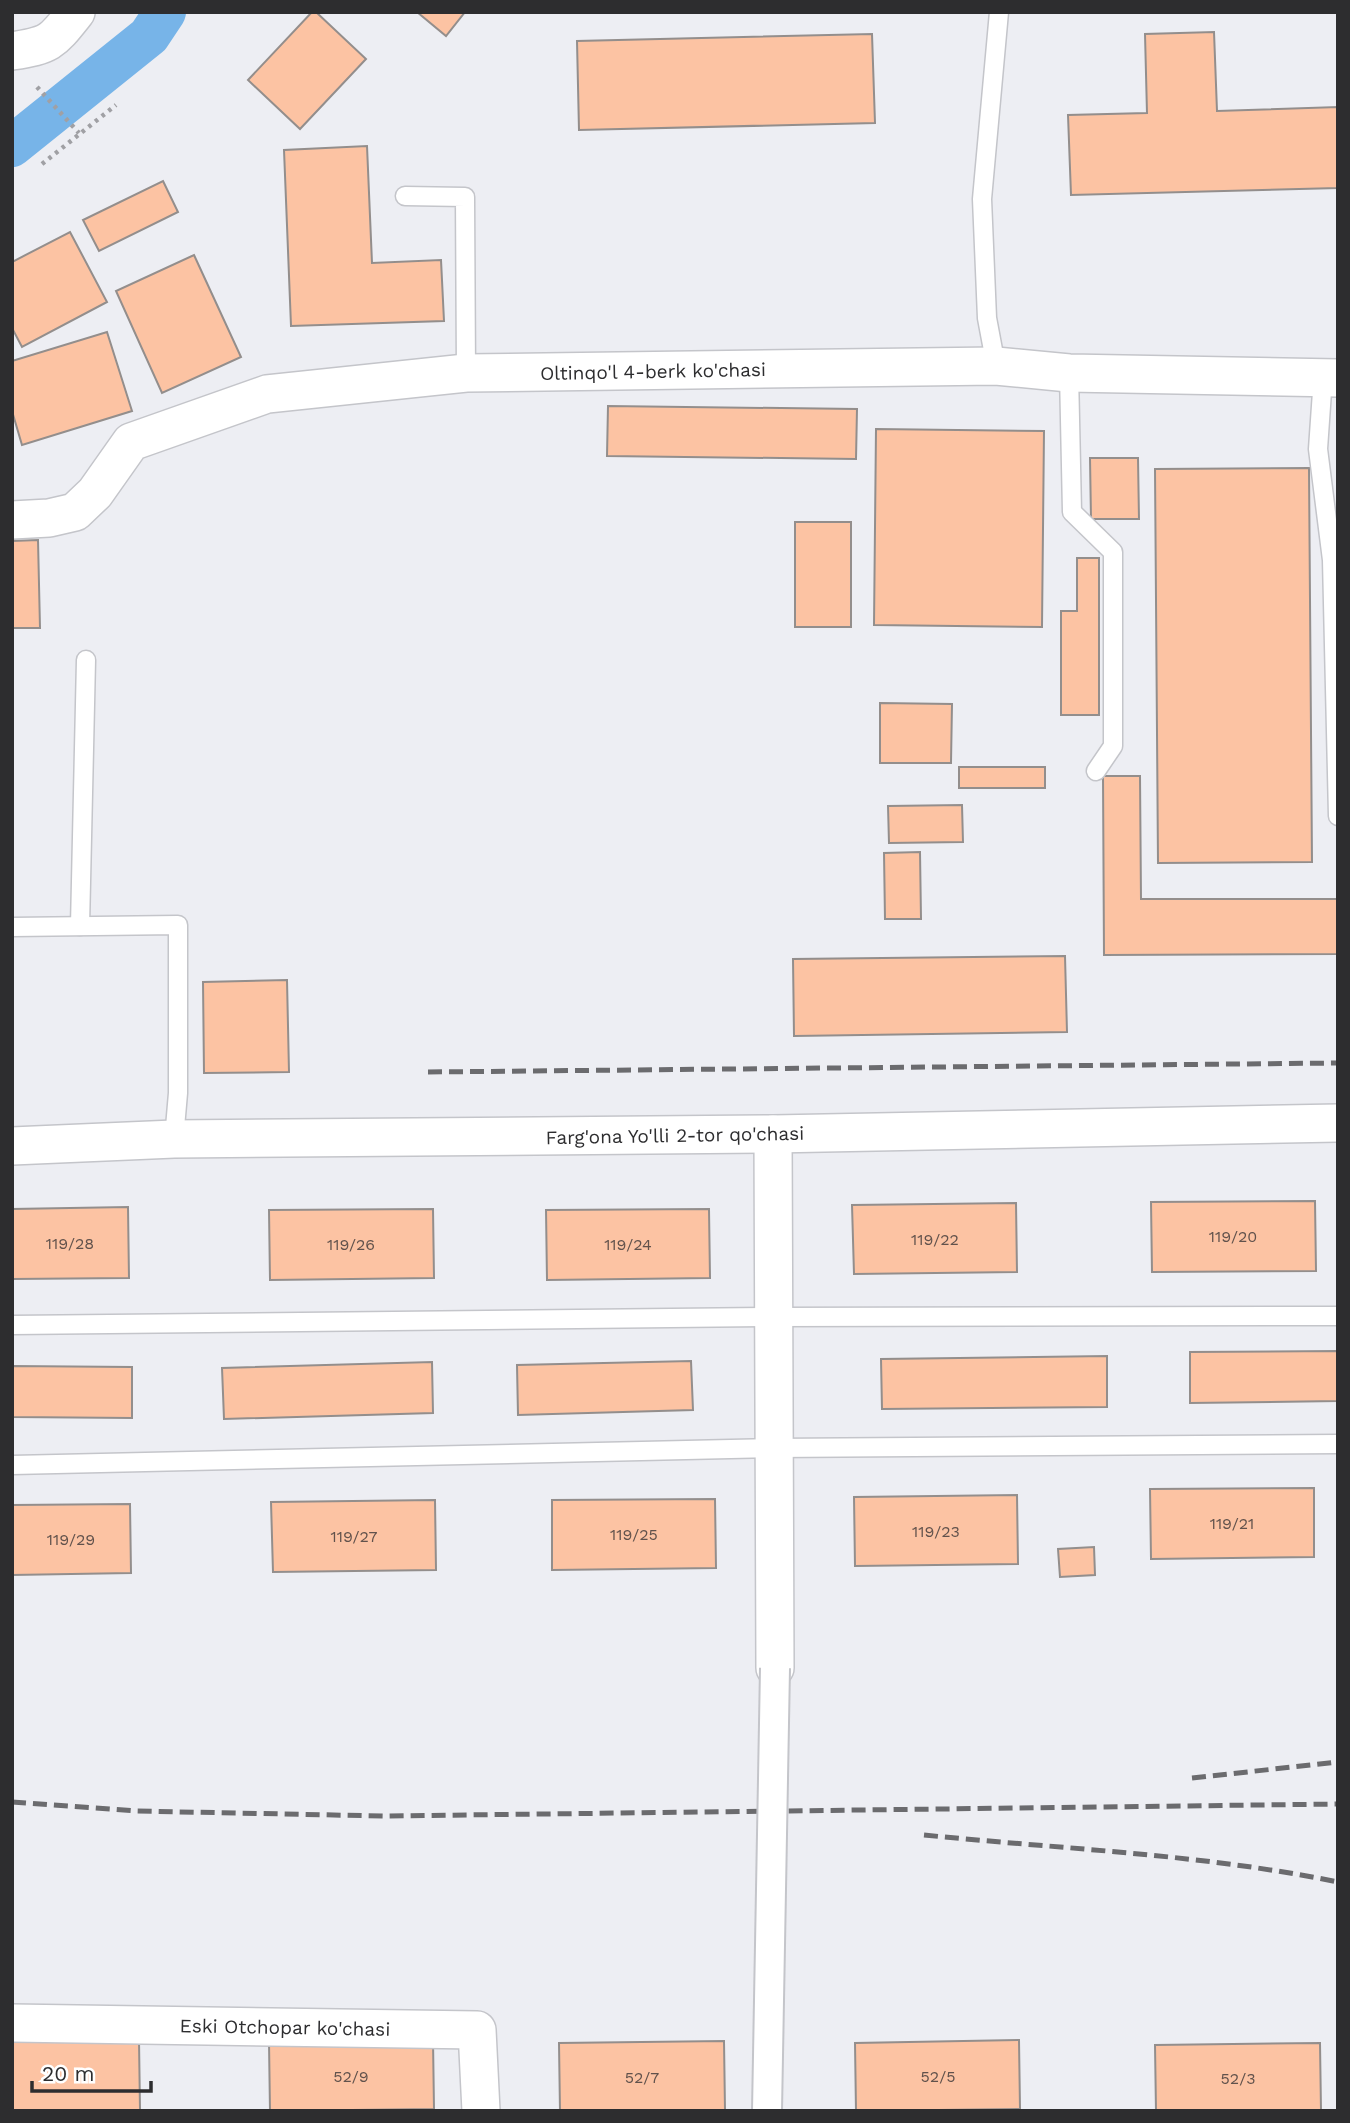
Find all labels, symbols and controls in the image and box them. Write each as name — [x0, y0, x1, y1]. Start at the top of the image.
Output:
street label: Oltinqo'l 4-berk ko'chasi — [540, 358, 766, 385]
street label: Farg'ona Yo'lli 2-tor qo'chasi — [546, 1122, 804, 1149]
house number: 119/20 — [1209, 1227, 1257, 1246]
house number: 119/22 — [911, 1230, 959, 1249]
house number: 119/28 — [46, 1234, 94, 1253]
house number: 119/26 — [327, 1235, 375, 1254]
house number: 119/24 — [604, 1235, 652, 1254]
house number: 119/21 — [1210, 1514, 1254, 1533]
house number: 119/23 — [912, 1522, 960, 1541]
house number: 119/25 — [610, 1525, 658, 1544]
house number: 119/27 — [330, 1527, 378, 1546]
house number: 119/29 — [47, 1530, 95, 1549]
street label: Eski Otchopar ko'chasi — [179, 2014, 390, 2041]
scale bar — [32, 2050, 150, 2094]
text: 20 m — [42, 2061, 94, 2086]
house number: 52/9 — [333, 2067, 369, 2086]
house number: 52/5 — [921, 2067, 955, 2086]
house number: 52/7 — [625, 2068, 659, 2087]
house number: 52/3 — [1221, 2069, 1255, 2088]

